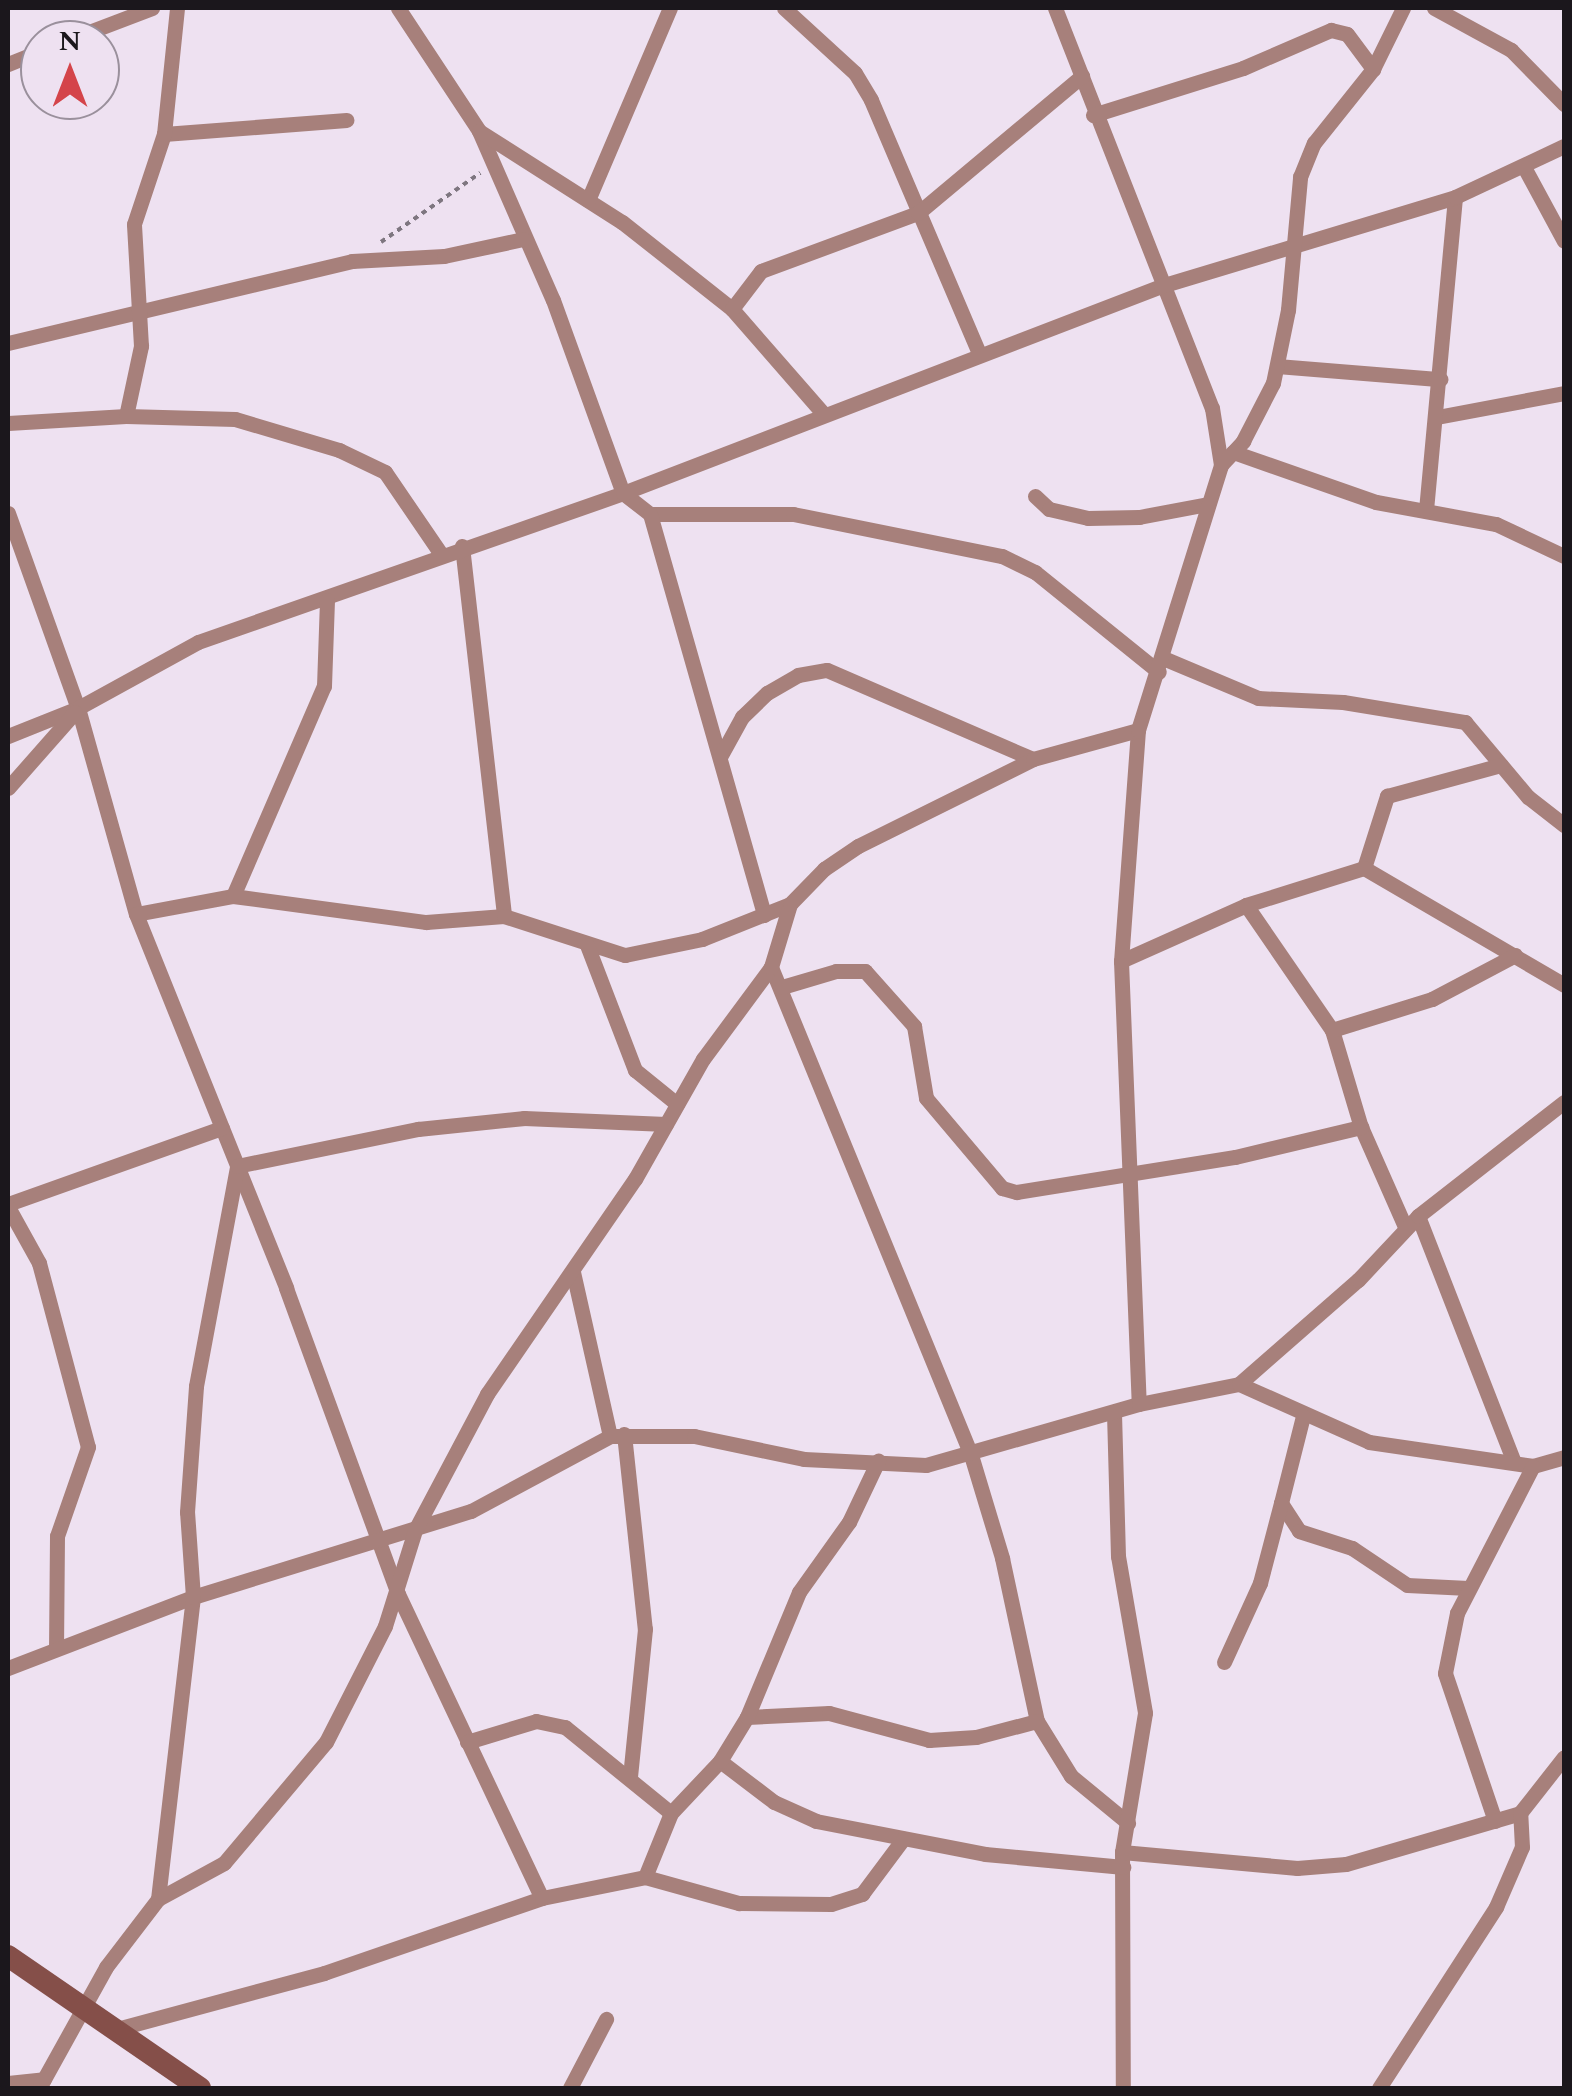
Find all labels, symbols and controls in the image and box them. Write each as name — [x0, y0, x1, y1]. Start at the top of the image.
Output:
north arrow — [20, 20, 120, 120]
text: N — [59, 20, 81, 63]

